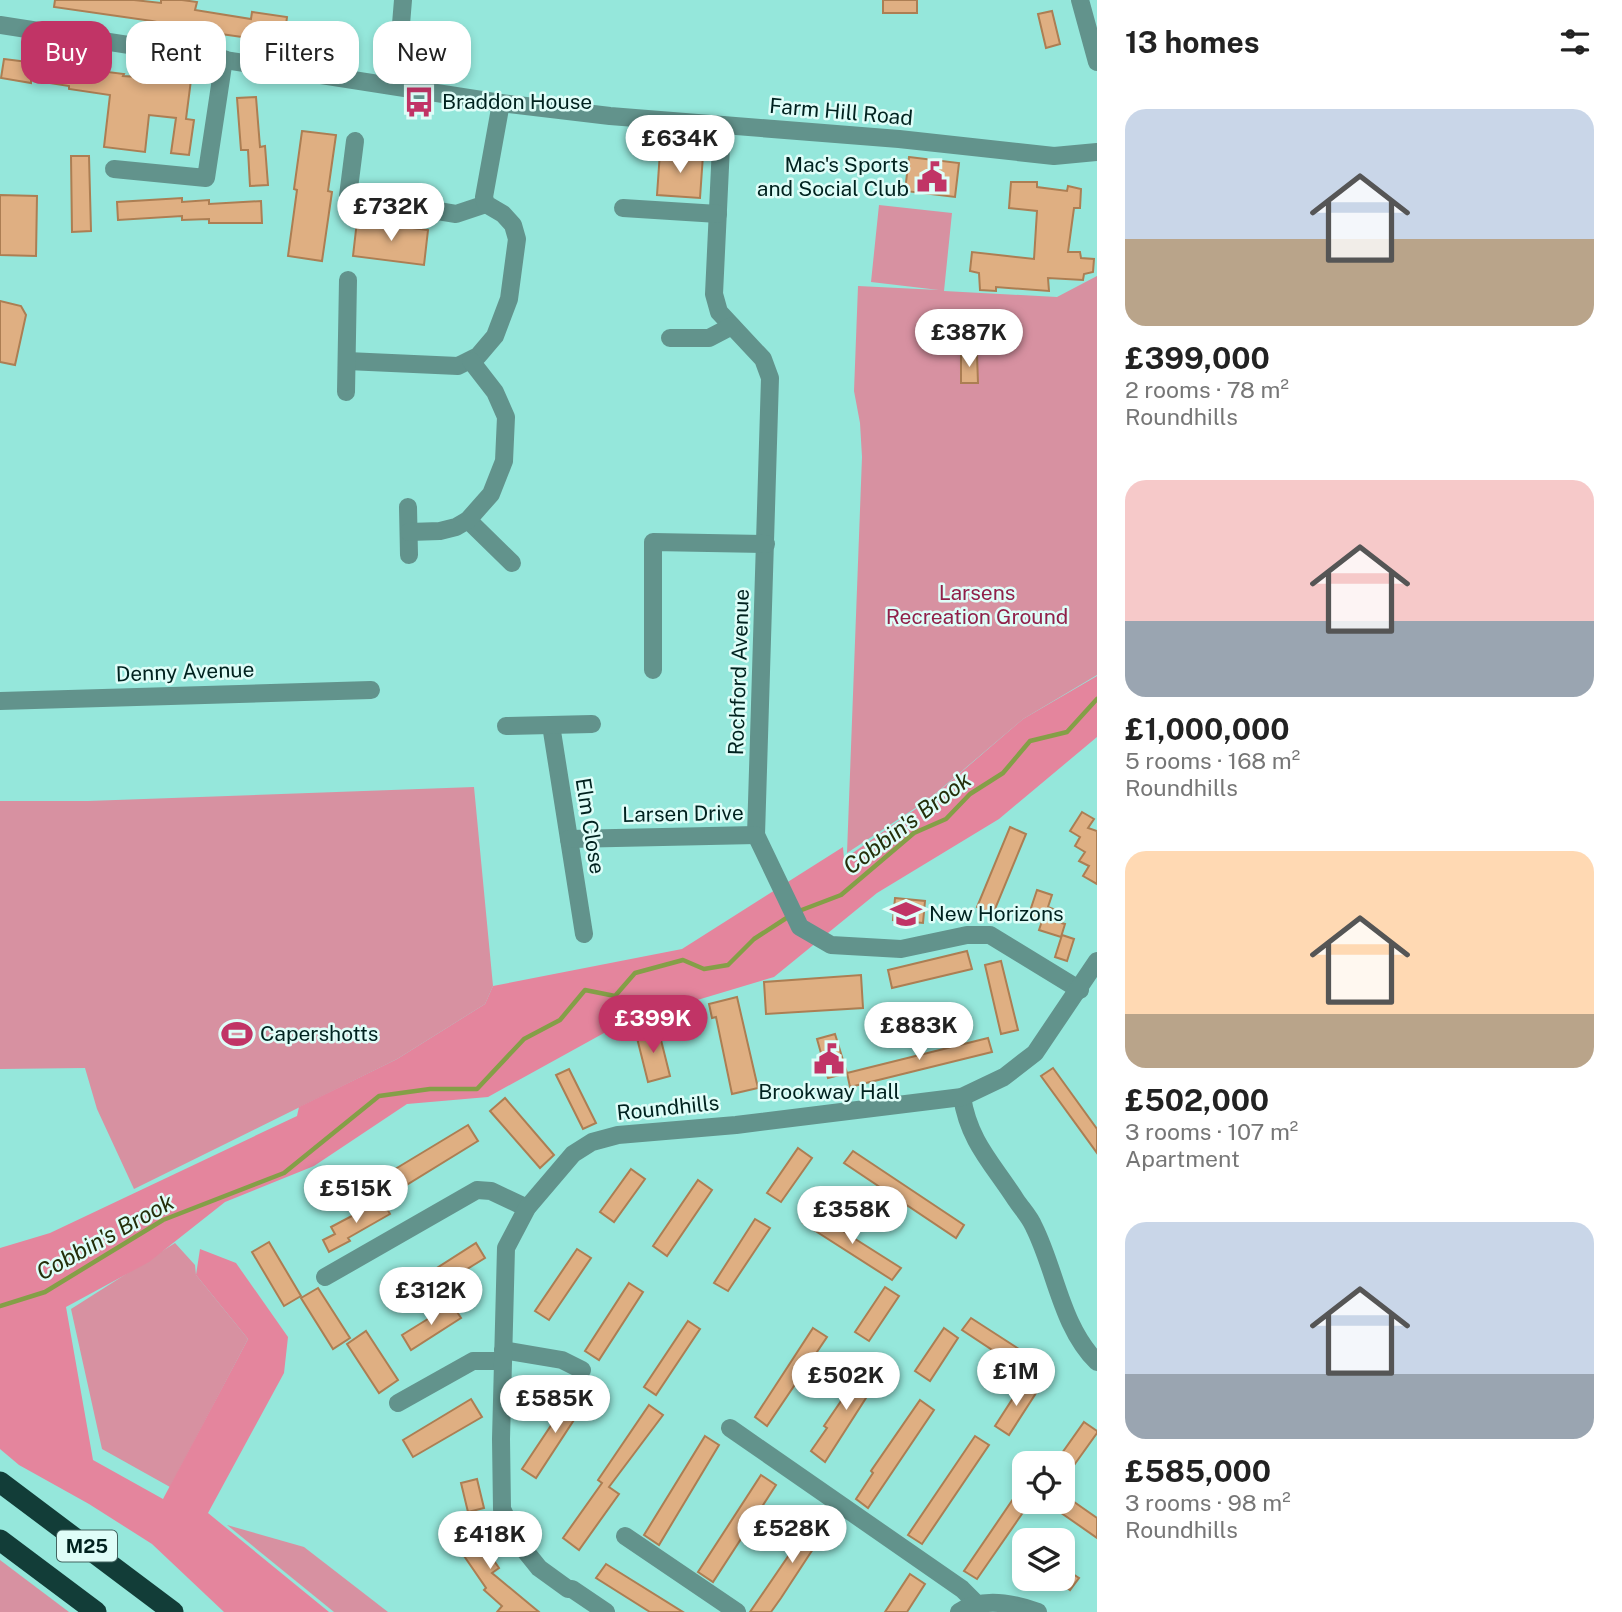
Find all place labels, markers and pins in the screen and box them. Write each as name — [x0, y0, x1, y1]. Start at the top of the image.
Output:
bus stop icon: Braddon House — [402, 85, 436, 119]
place label: Braddon House — [442, 89, 592, 114]
pin: £634K — [631, 116, 729, 175]
place label: Mac's Sports and Social Club — [757, 152, 909, 201]
public building icon: Mac's Sports and Social Club — [915, 160, 949, 194]
pin: £732K — [342, 184, 440, 243]
pin: £387K — [920, 310, 1018, 369]
school or university icon: New Horizons — [889, 897, 923, 931]
place label: New Horizons — [929, 901, 1064, 926]
pin: £399K — [604, 996, 702, 1055]
pin: £883K — [870, 1002, 968, 1062]
sports icon: Capershotts — [220, 1017, 254, 1051]
place label: Capershotts — [260, 1021, 378, 1046]
public building icon: Brookway Hall — [812, 1042, 846, 1076]
place label: Brookway Hall — [758, 1079, 900, 1104]
pin: £515K — [307, 1166, 405, 1225]
pin: £358K — [803, 1186, 901, 1246]
pin: £312K — [382, 1268, 480, 1327]
pin: £1M — [982, 1348, 1050, 1408]
pin: £502K — [797, 1352, 895, 1412]
pin: £585K — [506, 1376, 604, 1435]
pin: £528K — [743, 1506, 841, 1565]
pin: £418K — [441, 1512, 539, 1571]

